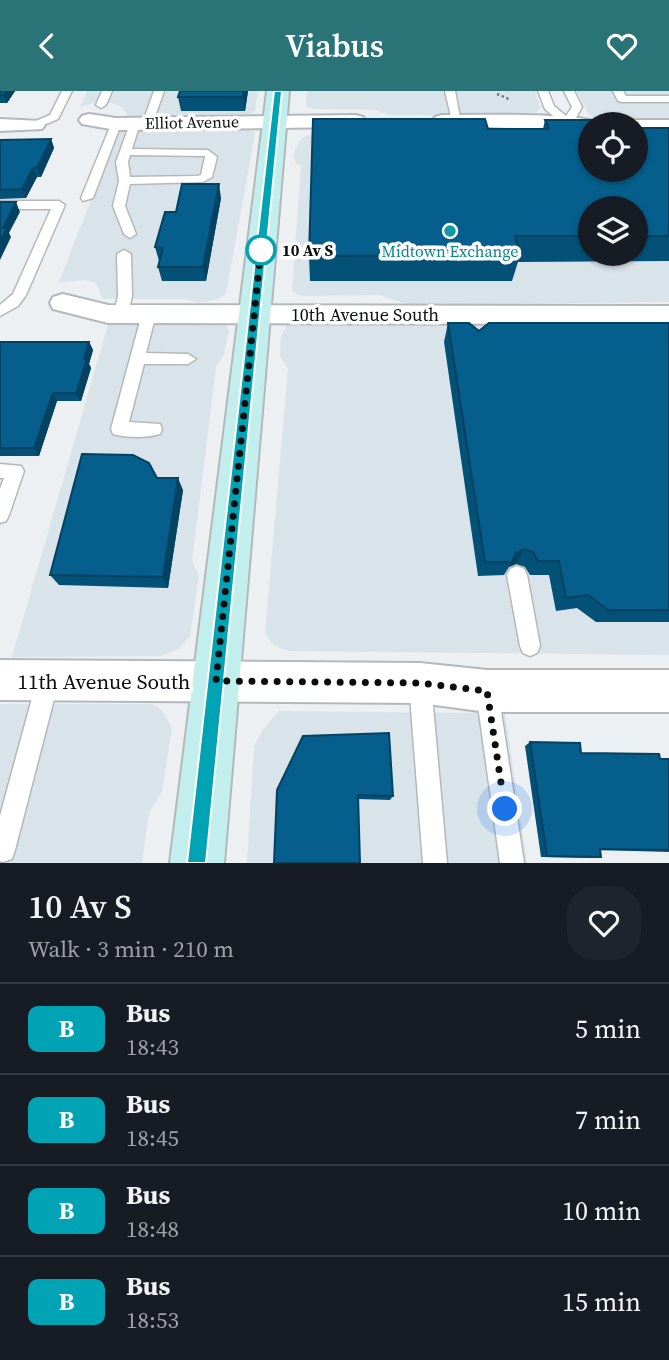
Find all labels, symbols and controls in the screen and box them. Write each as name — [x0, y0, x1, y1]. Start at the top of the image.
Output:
text: Viabus — [285, 24, 384, 68]
icon: back — [28, 27, 66, 65]
icon: heart — [603, 27, 641, 65]
street label: Elliot Avenue — [145, 110, 239, 134]
map controls — [578, 112, 648, 266]
button: locate — [578, 112, 648, 182]
button: layers — [578, 196, 648, 266]
marker: Midtown Exchange — [442, 223, 458, 239]
marker: 10 Av S — [246, 235, 276, 265]
place label: 10 Av S — [282, 239, 333, 261]
place label: Midtown Exchange — [382, 240, 518, 262]
street label: 10th Avenue South — [291, 302, 439, 327]
street label: 11th Avenue South — [18, 667, 190, 696]
your location — [487, 791, 522, 826]
text: 10 Av S — [28, 884, 132, 929]
button: heart — [567, 886, 641, 960]
text: Walk · 3 min · 210 m — [28, 933, 234, 965]
text: Bus — [126, 995, 170, 1031]
text: 5 min — [575, 1011, 641, 1047]
text: B — [59, 1012, 74, 1045]
text: 18:43 — [126, 1031, 179, 1063]
text: Bus — [126, 1086, 170, 1122]
text: 7 min — [575, 1102, 641, 1138]
text: B — [59, 1103, 74, 1136]
text: 18:45 — [126, 1122, 179, 1154]
text: Bus — [126, 1177, 170, 1213]
text: 10 min — [562, 1193, 641, 1229]
text: B — [59, 1194, 74, 1227]
text: 18:48 — [126, 1213, 179, 1245]
text: Bus — [126, 1268, 170, 1304]
text: 15 min — [562, 1284, 641, 1320]
text: B — [59, 1285, 74, 1318]
text: 18:53 — [126, 1304, 179, 1336]

